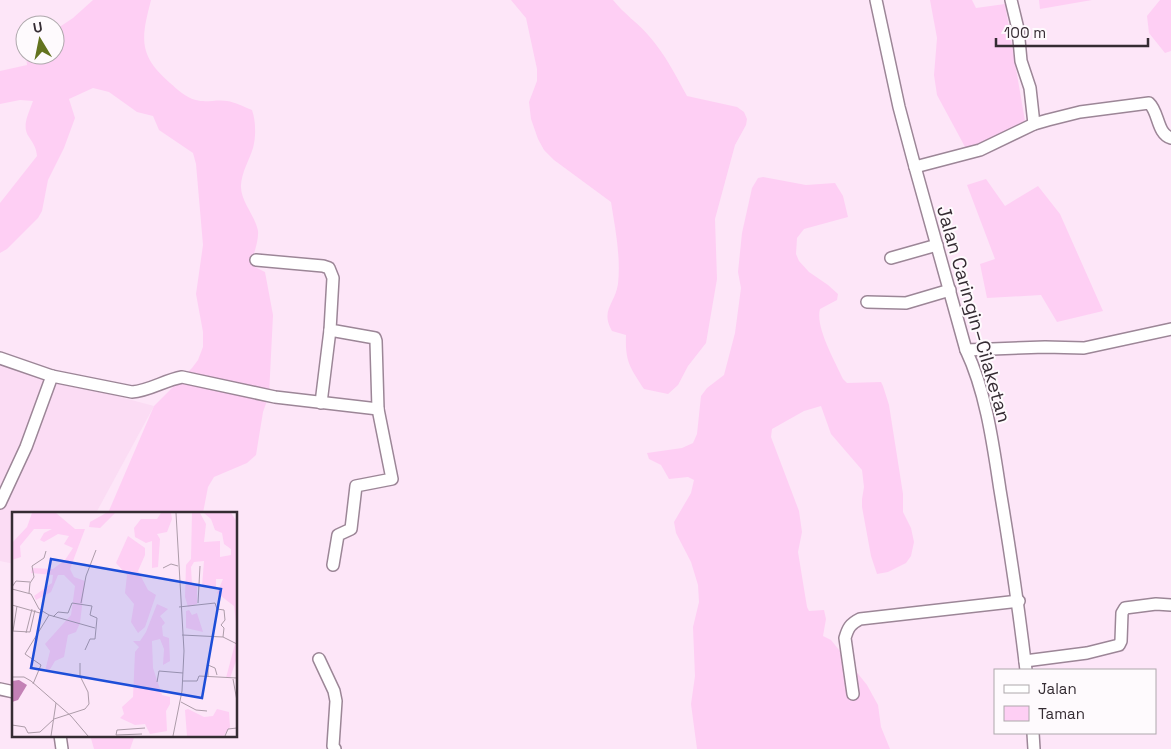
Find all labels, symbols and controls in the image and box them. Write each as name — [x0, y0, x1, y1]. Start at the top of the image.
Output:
north arrow — [15, 15, 65, 65]
scale bar — [996, 15, 1148, 47]
text: U — [32, 18, 44, 37]
text: 100 m — [1004, 23, 1046, 42]
street label: Jalan Caringin–Cilaketan — [931, 203, 1017, 425]
inset map — [12, 512, 238, 736]
legend — [994, 669, 1156, 734]
text: Jalan — [1038, 679, 1077, 698]
text: Taman — [1038, 704, 1085, 723]

